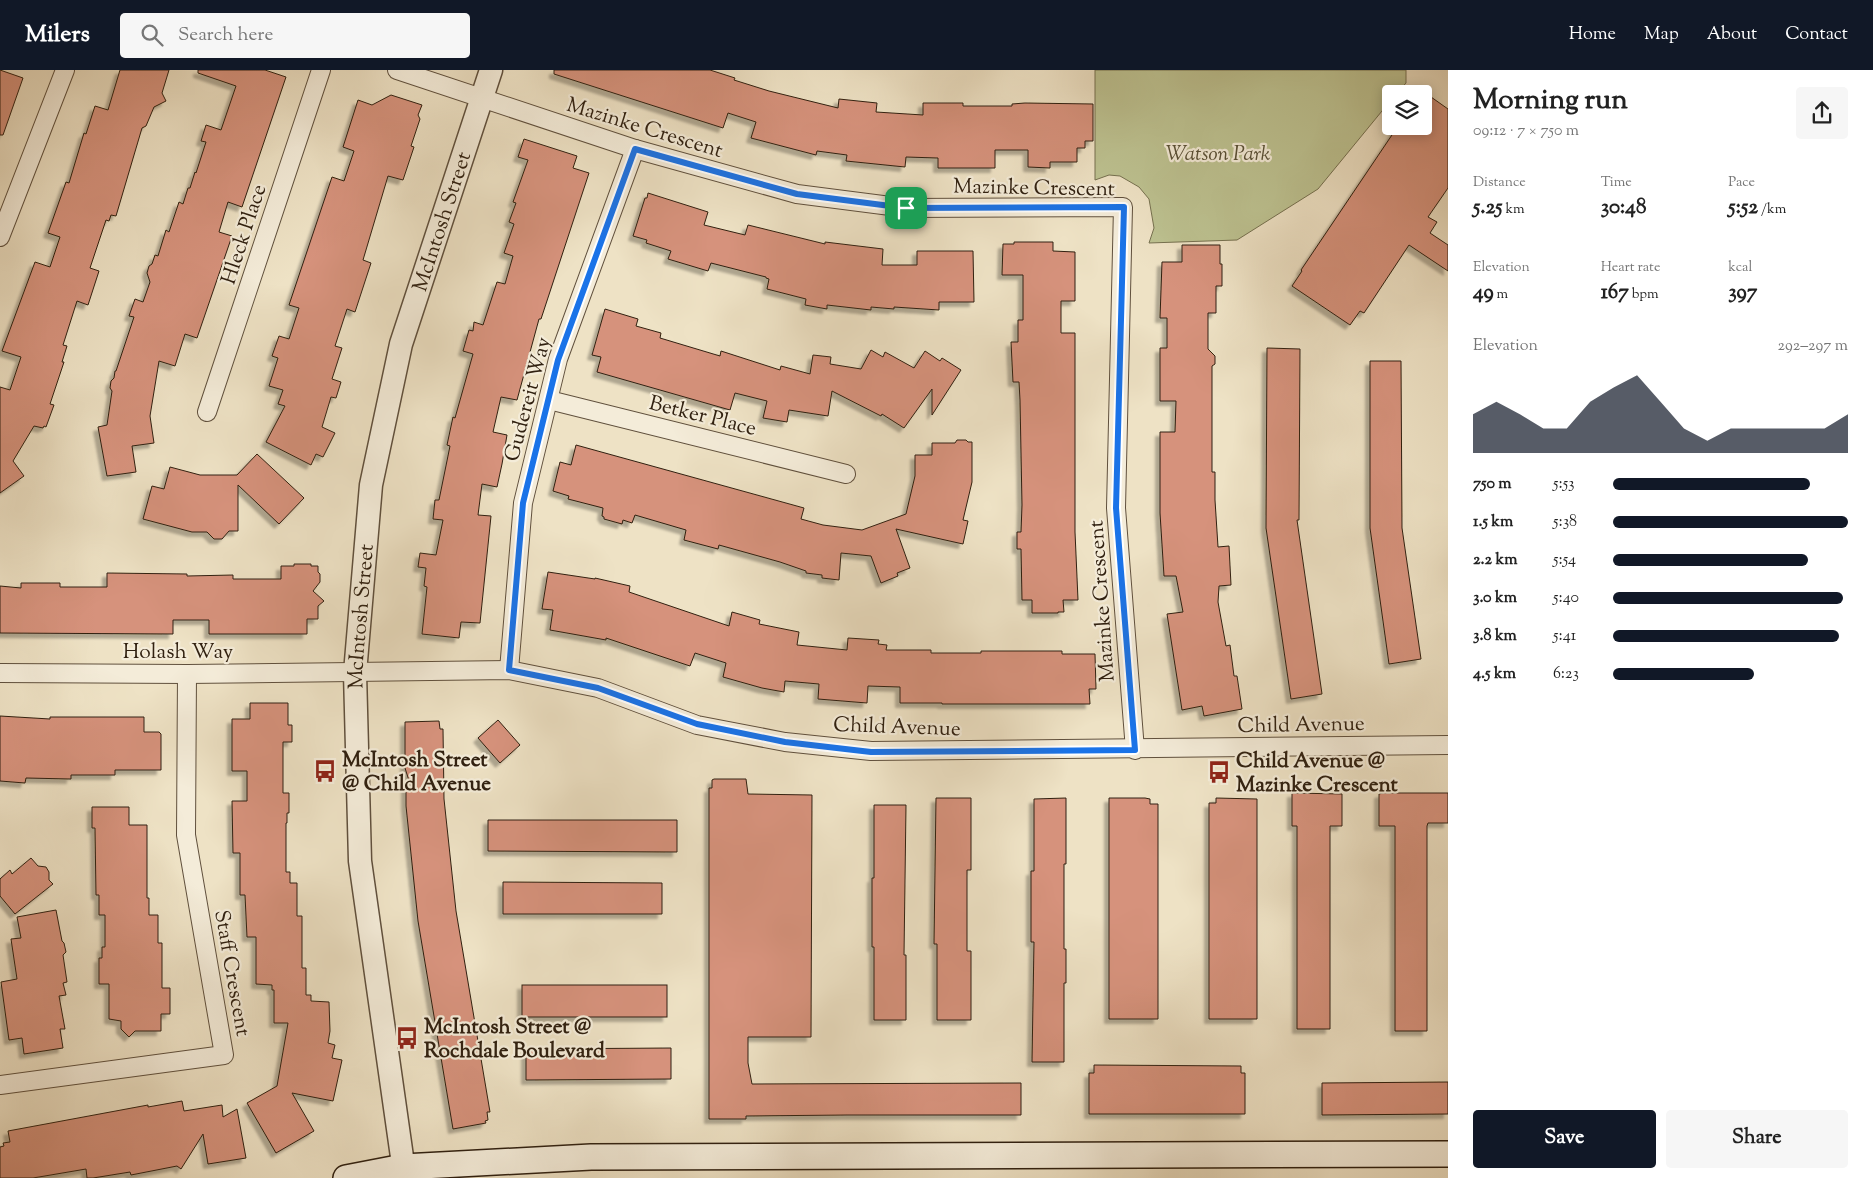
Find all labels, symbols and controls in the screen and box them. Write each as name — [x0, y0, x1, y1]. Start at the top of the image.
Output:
search box — [120, 13, 470, 58]
text: Milers — [25, 18, 90, 52]
icon: search — [138, 21, 166, 49]
text: Search here — [178, 22, 273, 49]
text: Home — [1569, 22, 1616, 48]
text: Map — [1644, 22, 1679, 48]
text: About — [1707, 22, 1757, 48]
text: Contact — [1785, 22, 1848, 48]
text: Morning run — [1473, 81, 1628, 121]
map controls — [1382, 85, 1432, 135]
button: layers — [1382, 85, 1432, 135]
button: share — [1796, 87, 1848, 139]
street label: Mazinke Crescent — [563, 91, 726, 167]
text: 09:12 · 7 × 750 m — [1473, 120, 1579, 143]
park label: Watson Park — [1166, 140, 1271, 170]
street label: McIntosh Street — [406, 148, 480, 296]
street label: Mazinke Crescent — [953, 173, 1115, 205]
text: Distance — [1473, 173, 1526, 193]
text: Time — [1601, 173, 1632, 193]
text: Pace — [1728, 173, 1755, 193]
street label: Hleck Place — [215, 181, 275, 289]
pin — [885, 187, 927, 229]
text: 5.25 — [1473, 193, 1502, 223]
text: 30:48 — [1601, 193, 1646, 223]
text: 5:52 — [1728, 193, 1758, 223]
icon: arrive — [892, 194, 920, 222]
text: km — [1502, 200, 1525, 220]
text: /km — [1758, 200, 1786, 220]
text: Elevation — [1473, 258, 1530, 278]
text: Heart rate — [1601, 258, 1660, 278]
text: kcal — [1728, 258, 1752, 278]
text: 49 — [1473, 278, 1494, 308]
text: 167 — [1601, 278, 1629, 308]
text: 397 — [1728, 278, 1757, 308]
text: m — [1494, 285, 1508, 305]
text: bpm — [1629, 285, 1659, 305]
street label: Gudereit Way — [498, 333, 560, 465]
text: Elevation — [1473, 335, 1538, 358]
text: 292–297 m — [1777, 335, 1848, 358]
street label: Betker Place — [646, 389, 759, 445]
text: 750 m — [1473, 473, 1512, 496]
text: 5:53 — [1553, 473, 1575, 496]
text: 1.5 km — [1473, 511, 1513, 534]
text: 5:38 — [1553, 511, 1577, 534]
street label: Mazinke Crescent — [1082, 519, 1124, 683]
street label: McIntosh Street — [342, 543, 383, 689]
text: 2.2 km — [1473, 549, 1517, 572]
text: 5:54 — [1553, 549, 1576, 572]
text: 3.0 km — [1473, 587, 1517, 610]
text: 5:40 — [1553, 587, 1579, 610]
text: 3.8 km — [1473, 625, 1517, 648]
text: 5:41 — [1553, 625, 1576, 648]
street label: Holash Way — [123, 638, 234, 668]
text: 4.5 km — [1473, 663, 1516, 686]
text: 6:23 — [1553, 663, 1579, 686]
street label: Child Avenue — [1237, 710, 1365, 742]
street label: Child Avenue — [833, 711, 961, 745]
place label: McIntosh Street @ Child Avenue — [342, 746, 491, 800]
place label: Child Avenue @ Mazinke Crescent — [1236, 747, 1399, 801]
bus stop icon: McIntosh Street @ Child Avenue — [312, 758, 338, 784]
bus stop icon: Child Avenue @ Mazinke Crescent — [1206, 759, 1232, 785]
street label: Staff Crescent — [205, 908, 257, 1039]
place label: McIntosh Street @ Rochdale Boulevard — [424, 1013, 605, 1067]
bus stop icon: McIntosh Street @ Rochdale Boulevard — [394, 1025, 420, 1051]
button: Save — [1473, 1110, 1656, 1168]
button: Share — [1666, 1110, 1848, 1168]

